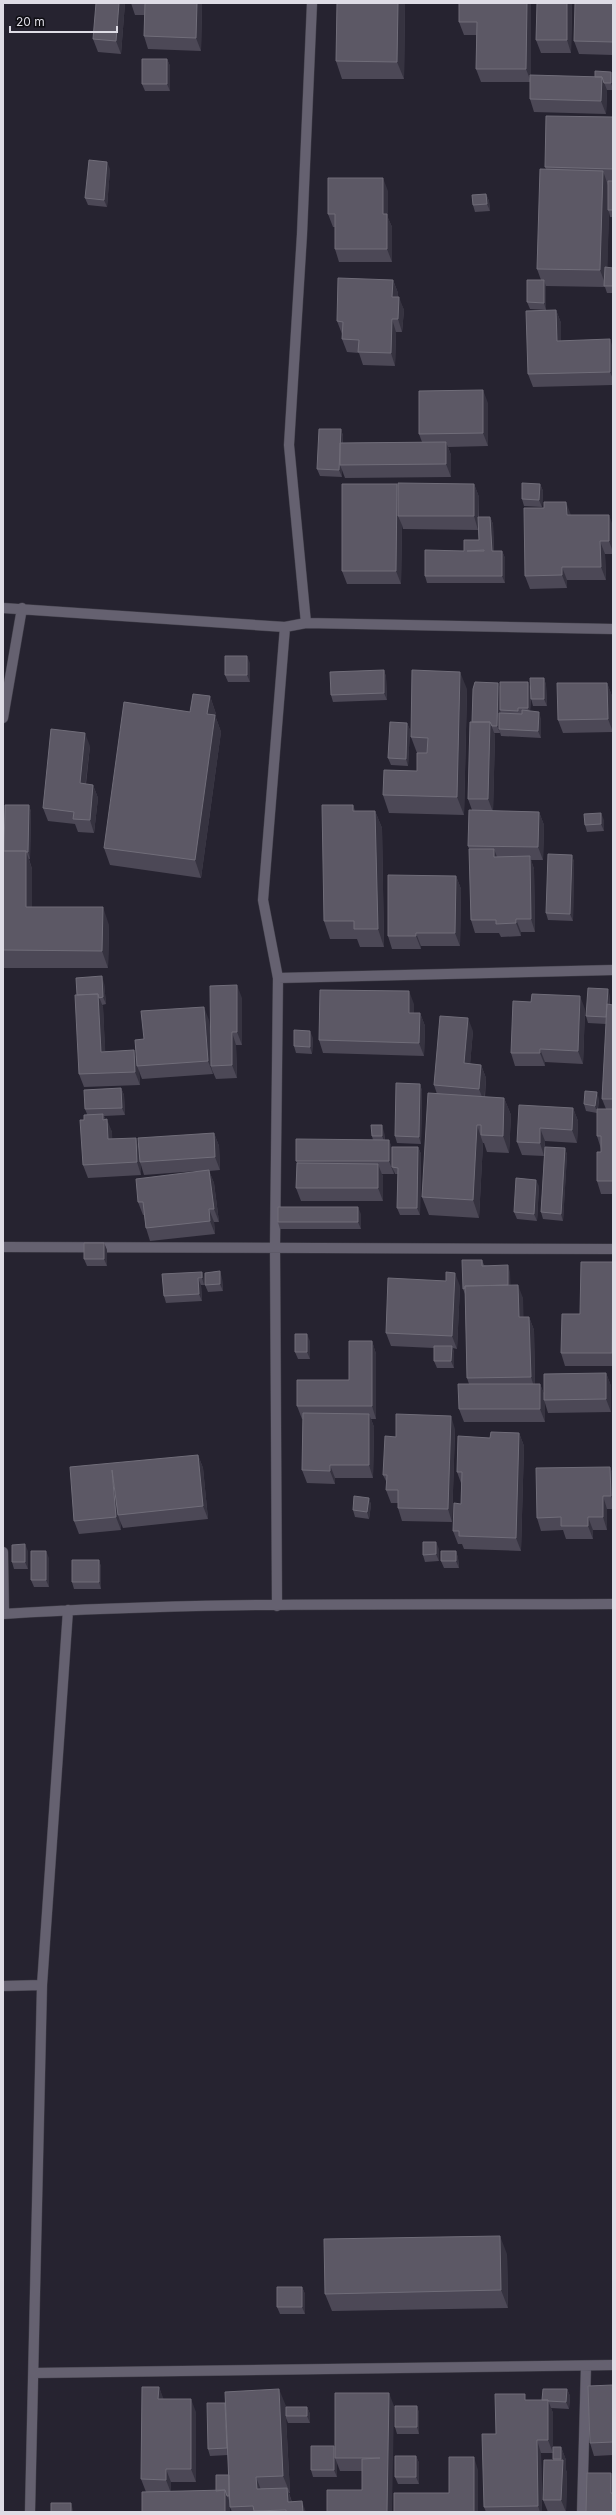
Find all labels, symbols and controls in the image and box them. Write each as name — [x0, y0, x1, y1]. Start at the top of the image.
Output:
scale bar — [10, 8, 117, 34]
text: 20 m — [16, 14, 45, 29]

